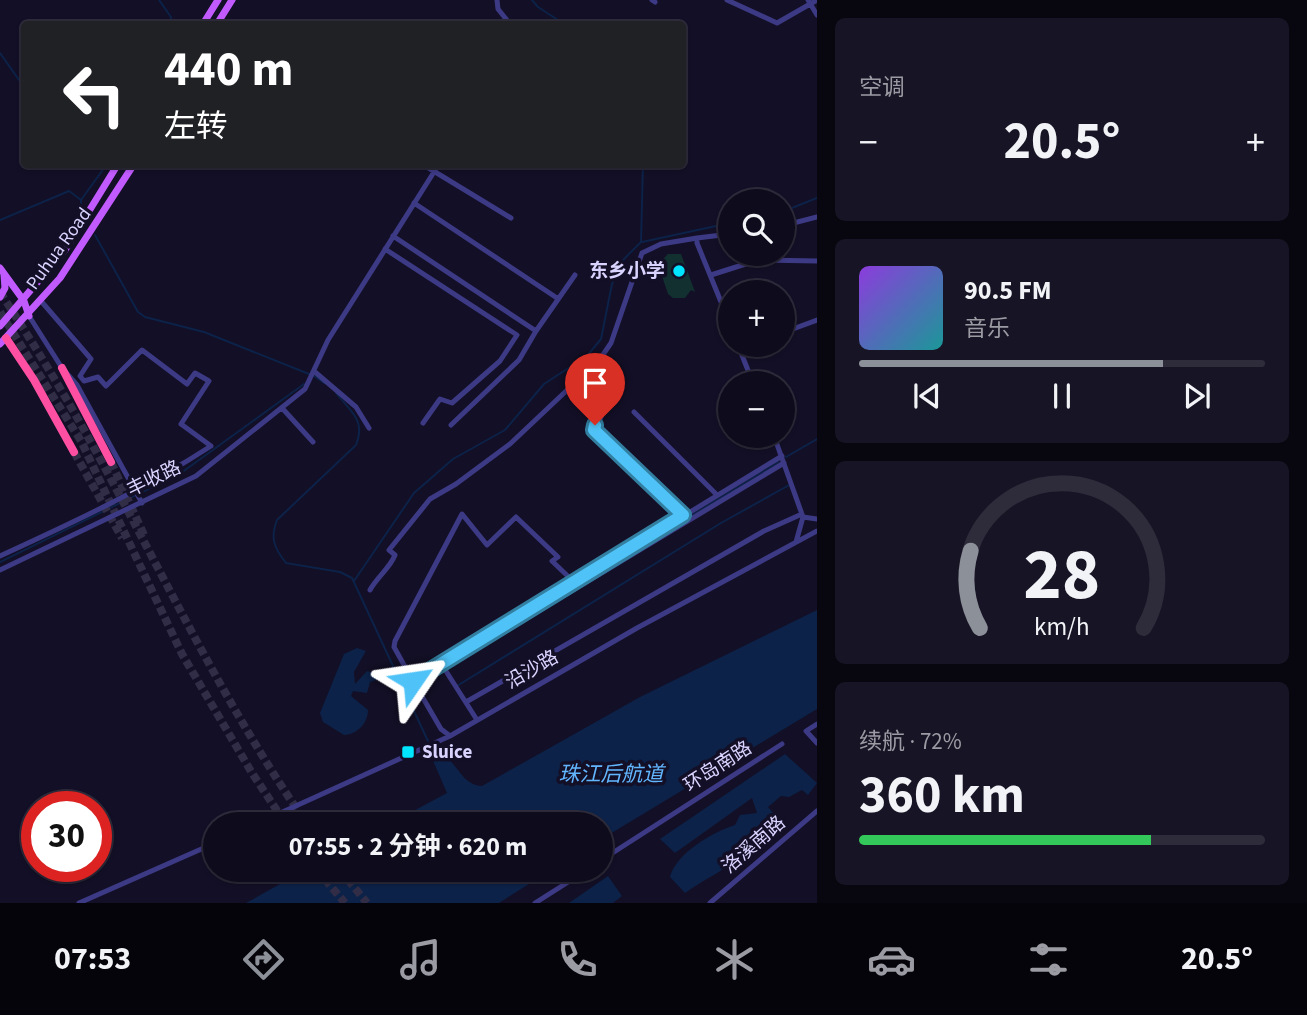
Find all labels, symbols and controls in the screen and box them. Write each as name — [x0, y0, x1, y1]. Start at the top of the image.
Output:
text: 440 m — [164, 35, 293, 105]
icon: left — [49, 49, 140, 140]
text: 空调 — [859, 71, 905, 104]
text: 左转 — [164, 104, 228, 150]
text: 20.5° — [1004, 105, 1120, 179]
text: − — [859, 116, 878, 170]
text: + — [1246, 116, 1265, 170]
map controls — [718, 189, 795, 448]
button: search — [718, 189, 795, 266]
street label: Puhua Road — [20, 202, 98, 296]
place label: 东乡小学 — [589, 258, 665, 285]
marker: 东乡小学 — [671, 263, 687, 279]
text: 90.5 FM — [964, 272, 1052, 309]
button: + — [718, 280, 795, 357]
text: 音乐 — [964, 312, 1010, 345]
pin — [565, 353, 625, 425]
icon: arrive — [576, 364, 614, 402]
button: − — [718, 371, 795, 448]
icon: previous — [908, 377, 946, 415]
icon: pause — [1043, 377, 1081, 415]
icon: next — [1178, 377, 1216, 415]
street label: 丰收路 — [122, 454, 186, 504]
text: 28 — [1024, 524, 1100, 628]
text: km/h — [1034, 609, 1090, 645]
position arrow — [376, 644, 450, 718]
street label: 沿沙路 — [501, 644, 563, 696]
text: 续航 · 72% — [859, 725, 962, 758]
street label: 环岛南路 — [679, 735, 757, 799]
place label: Sluice — [422, 739, 472, 766]
marker: Sluice — [400, 744, 416, 760]
water label: 珠江后航道 — [559, 759, 666, 789]
text: 360 km — [859, 759, 1025, 833]
speed limit sign: 30 — [21, 791, 112, 882]
street label: 洛溪南路 — [716, 810, 792, 880]
text: 07:55 · 2 分钟 · 620 m — [289, 828, 527, 865]
icon: directions — [239, 935, 288, 984]
icon: music — [396, 935, 445, 984]
icon: phone — [553, 935, 602, 984]
icon: climate — [710, 935, 759, 984]
icon: car — [867, 935, 916, 984]
icon: filters — [1024, 935, 1073, 984]
text: 07:53 — [54, 936, 131, 982]
text: 20.5° — [1181, 936, 1253, 982]

